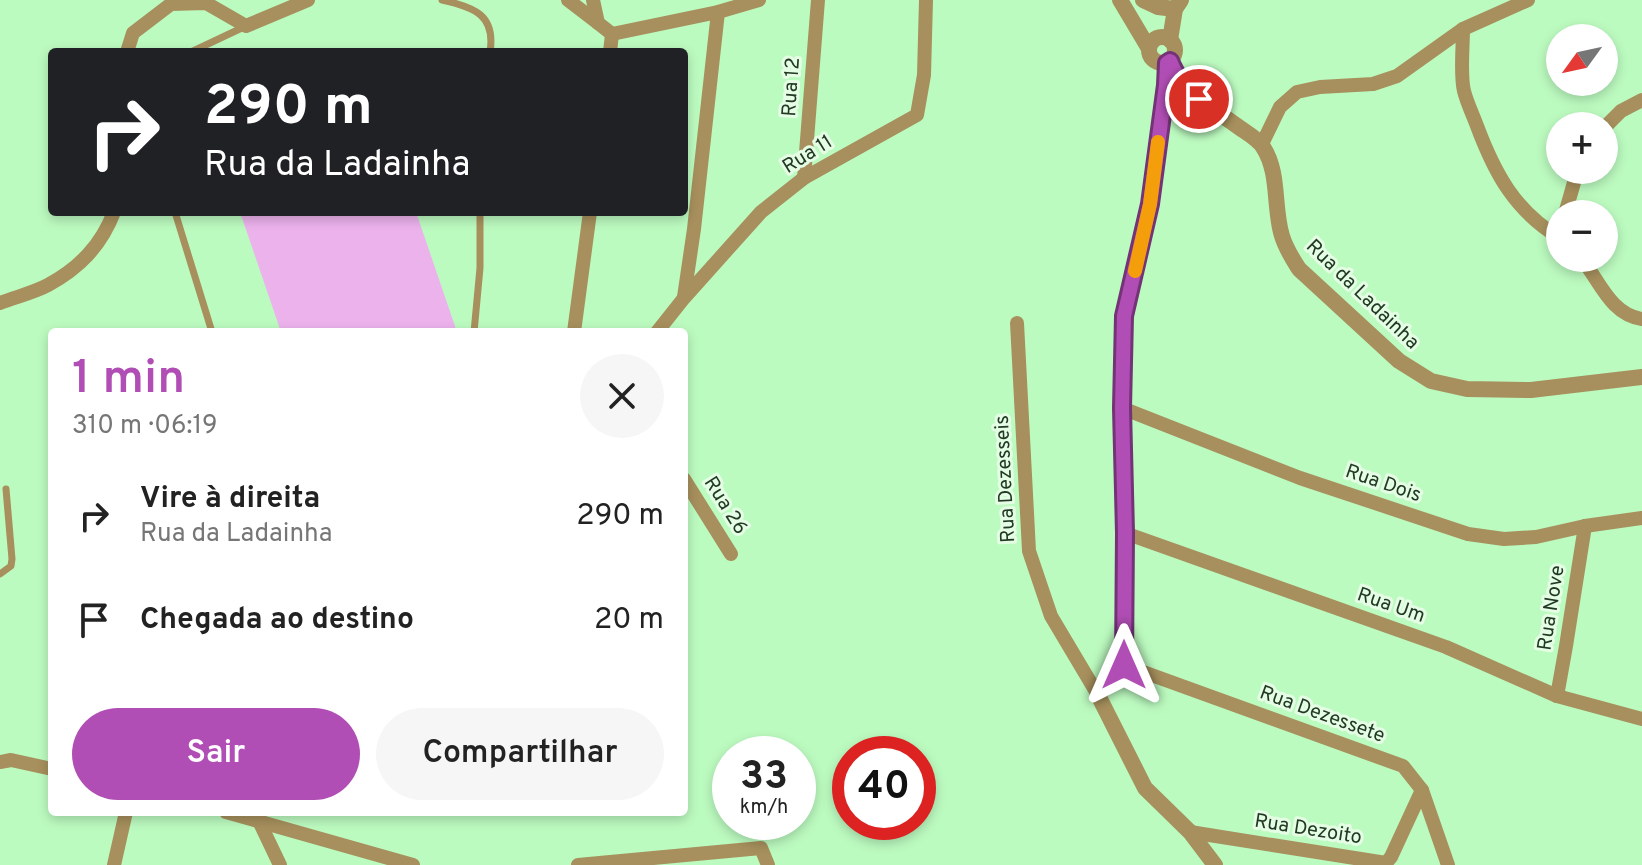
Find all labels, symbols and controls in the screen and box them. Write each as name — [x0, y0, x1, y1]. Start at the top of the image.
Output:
north arrow — [1546, 24, 1618, 96]
map controls — [1546, 24, 1618, 272]
street label: Rua 12 — [777, 57, 807, 117]
pin — [1165, 65, 1233, 133]
text: 290 m — [204, 74, 373, 144]
icon: arrive — [1177, 77, 1221, 121]
icon: right — [72, 80, 176, 184]
button: + — [1546, 112, 1618, 184]
street label: Rua 11 — [778, 130, 838, 180]
text: Rua da Ladainha — [204, 143, 471, 189]
button: − — [1546, 200, 1618, 272]
street label: Rua da Ladainha — [1300, 234, 1424, 356]
text: 1 min — [72, 350, 185, 410]
button: close — [580, 354, 664, 438]
text: 310 m · 06:19 — [72, 410, 218, 443]
street label: Rua Dezesseis — [990, 414, 1022, 544]
street label: Rua Dois — [1342, 459, 1424, 509]
street label: Rua 26 — [697, 472, 753, 540]
text: Vire à direita — [140, 481, 320, 518]
icon: right — [72, 494, 116, 538]
text: 290 m — [576, 498, 664, 535]
text: Rua da Ladainha — [140, 518, 332, 551]
street label: Rua Nove — [1532, 564, 1572, 652]
street label: Rua Um — [1354, 582, 1428, 630]
icon: arrive — [72, 598, 116, 642]
text: Chegada ao destino — [140, 602, 414, 639]
text: 20 m — [594, 602, 664, 639]
position arrow — [1082, 623, 1166, 707]
street label: Rua Dezessete — [1256, 680, 1388, 750]
button: Sair — [72, 708, 360, 800]
button: Compartilhar — [376, 708, 664, 800]
speed limit sign: 40 — [832, 736, 936, 840]
text: 33 — [740, 753, 788, 803]
text: km/h — [740, 795, 788, 821]
street label: Rua Dezoito — [1252, 809, 1364, 851]

